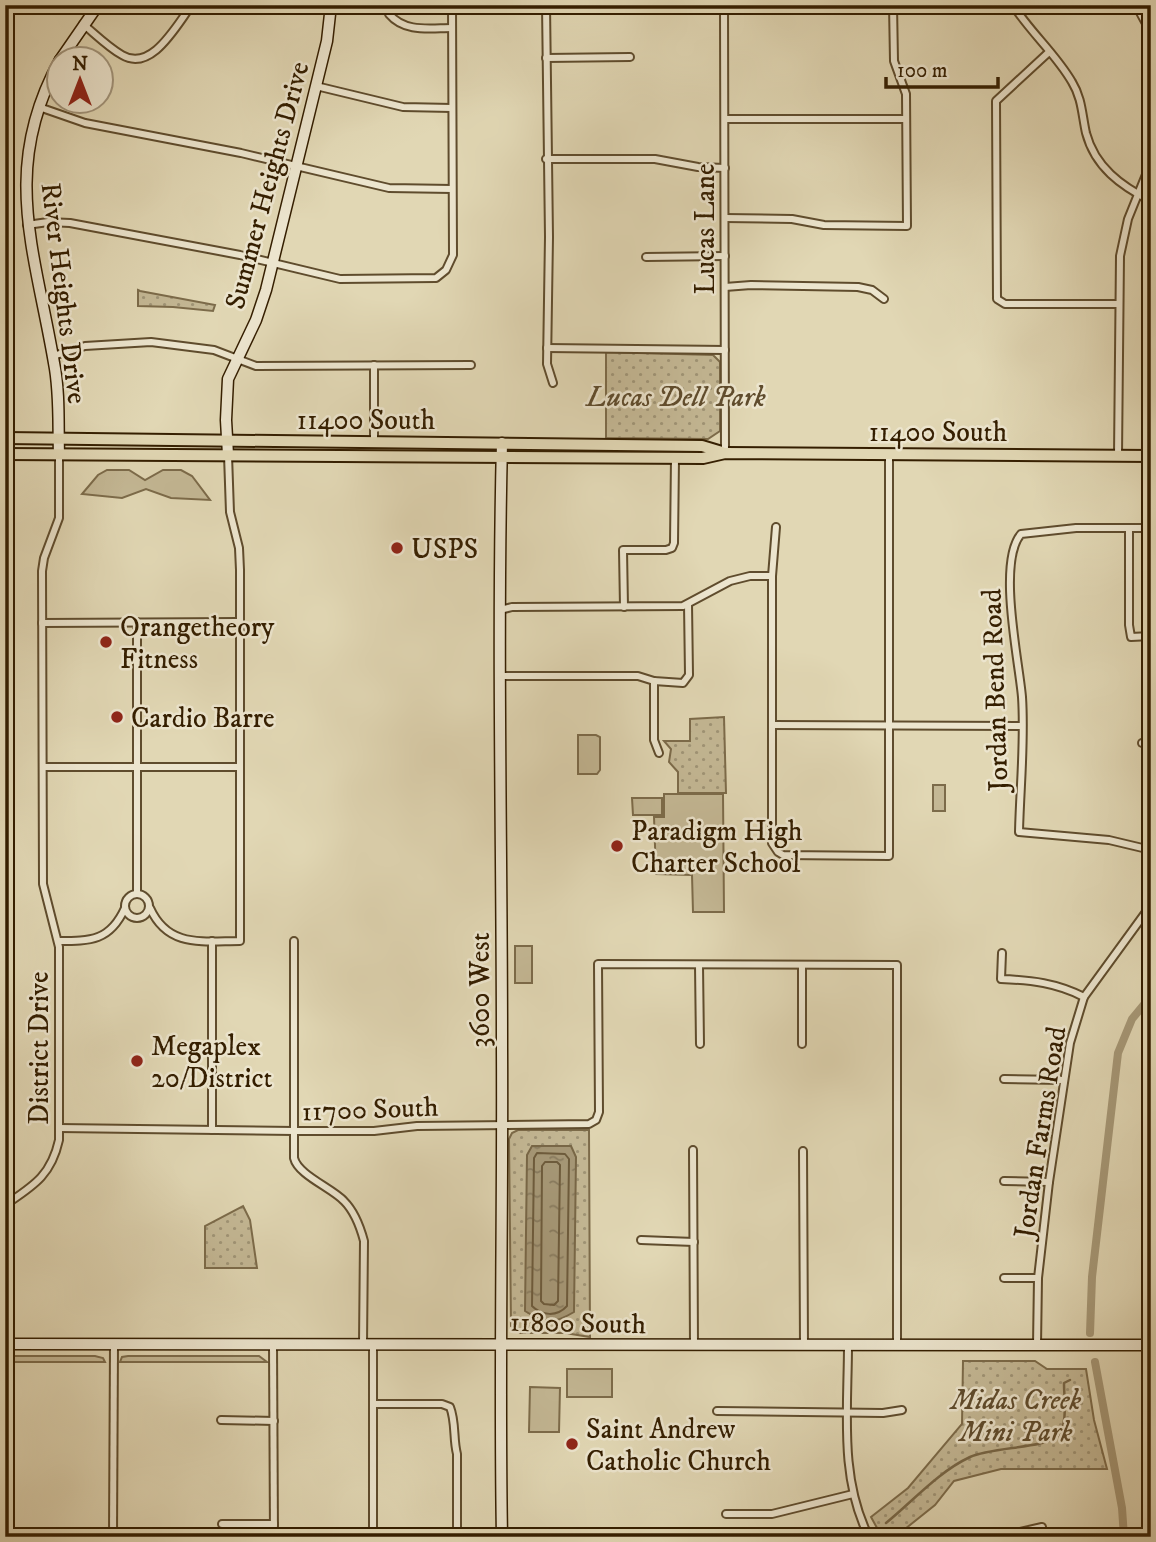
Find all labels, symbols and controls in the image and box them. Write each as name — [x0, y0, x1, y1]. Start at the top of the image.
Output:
north arrow — [46, 46, 116, 116]
scale bar — [886, 46, 998, 90]
text: N — [72, 53, 88, 76]
street label: Summer Heights Drive — [218, 58, 317, 313]
text: 100 m — [897, 58, 948, 84]
street label: Lucas Lane — [688, 163, 723, 295]
street label: River Heights Drive — [33, 180, 94, 406]
park label: Lucas Dell Park — [584, 380, 766, 415]
street label: 11400 South — [297, 403, 435, 438]
street label: 11400 South — [869, 415, 1007, 450]
place label: USPS — [411, 532, 478, 567]
marker: USPS — [389, 540, 405, 556]
street label: Jordan Bend Road — [974, 588, 1017, 795]
place label: Orangetheory Fitness — [120, 610, 275, 677]
marker: Orangetheory Fitness — [98, 634, 114, 650]
place label: Cardio Barre — [131, 701, 275, 736]
marker: Cardio Barre — [109, 709, 125, 725]
place label: Paradigm High Charter School — [631, 814, 803, 881]
marker: Paradigm High Charter School — [609, 838, 625, 854]
street label: 3600 West — [463, 932, 498, 1048]
street label: District Drive — [22, 971, 57, 1125]
street label: Jordan Farms Road — [1006, 1024, 1075, 1244]
place label: Megaplex 20/District — [151, 1029, 273, 1096]
marker: Megaplex 20/District — [129, 1053, 145, 1069]
street label: 11700 South — [301, 1090, 439, 1129]
street label: 11800 South — [510, 1305, 647, 1342]
park label: Midas Creek Mini Park — [949, 1383, 1082, 1450]
place label: Saint Andrew Catholic Church — [586, 1412, 771, 1479]
marker: Saint Andrew Catholic Church — [564, 1436, 580, 1452]

